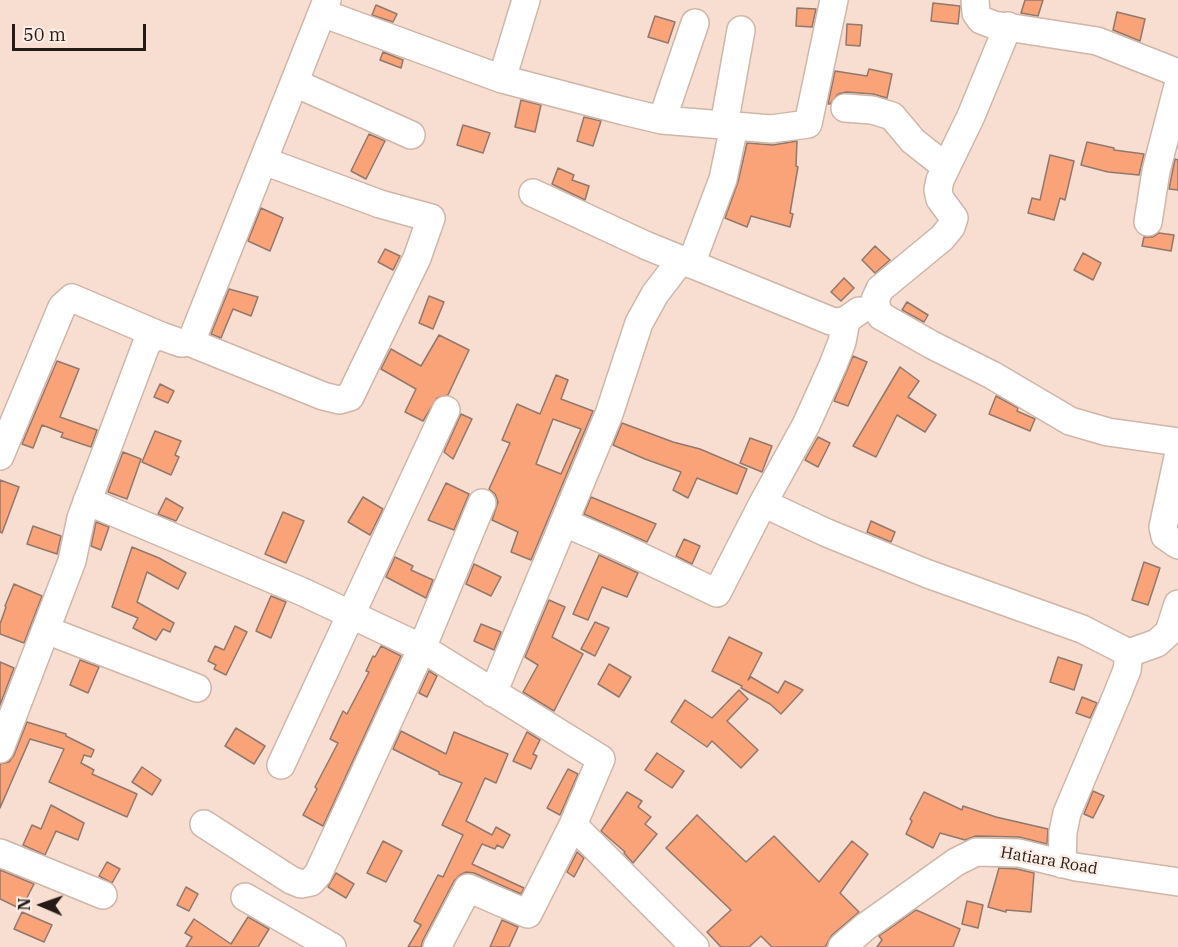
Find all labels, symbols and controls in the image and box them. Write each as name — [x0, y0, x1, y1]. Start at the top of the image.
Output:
scale bar — [15, 12, 148, 50]
text: 50 m — [23, 23, 66, 46]
street label: Hatiara Road — [999, 843, 1099, 879]
north arrow — [12, 875, 72, 935]
text: N — [14, 898, 34, 911]

